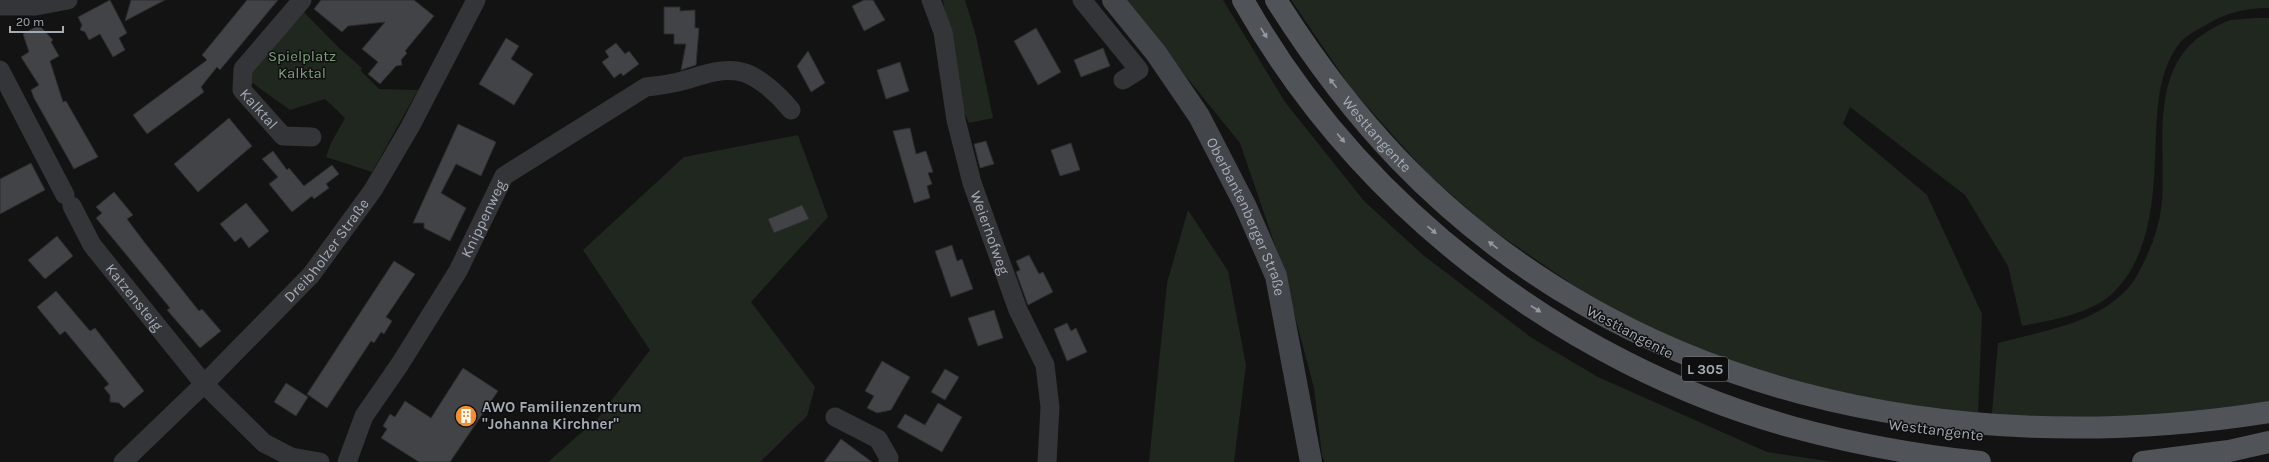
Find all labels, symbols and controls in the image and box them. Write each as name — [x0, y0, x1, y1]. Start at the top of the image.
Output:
scale bar — [10, 8, 63, 34]
text: 20 m — [16, 15, 44, 29]
one-way arrow — [1260, 28, 1268, 38]
park label: Spielplatz Kalktal — [268, 47, 336, 82]
one-way arrow — [1328, 78, 1337, 89]
street label: Kalktal — [236, 85, 282, 133]
street label: Westtangente — [1338, 93, 1415, 176]
one-way arrow — [1336, 132, 1345, 143]
street label: Oberbantenberger Straße — [1203, 134, 1289, 297]
street label: Knippenweg — [457, 176, 510, 260]
street label: Weierhofweg — [967, 188, 1014, 278]
street label: Dreibholzer Straße — [280, 195, 373, 306]
one-way arrow — [1427, 226, 1437, 235]
one-way arrow — [1487, 240, 1498, 249]
street label: Katzensteig — [102, 260, 167, 335]
street label: Westtangente — [1584, 302, 1676, 362]
one-way arrow — [1530, 305, 1541, 312]
road number: L 305 — [1682, 357, 1728, 381]
place label: AWO Familienzentrum "Johanna Kirchner" — [482, 398, 642, 433]
building icon: AWO Familienzentrum "Johanna Kirchner" — [453, 403, 479, 429]
street label: Westtangente — [1887, 415, 1985, 445]

